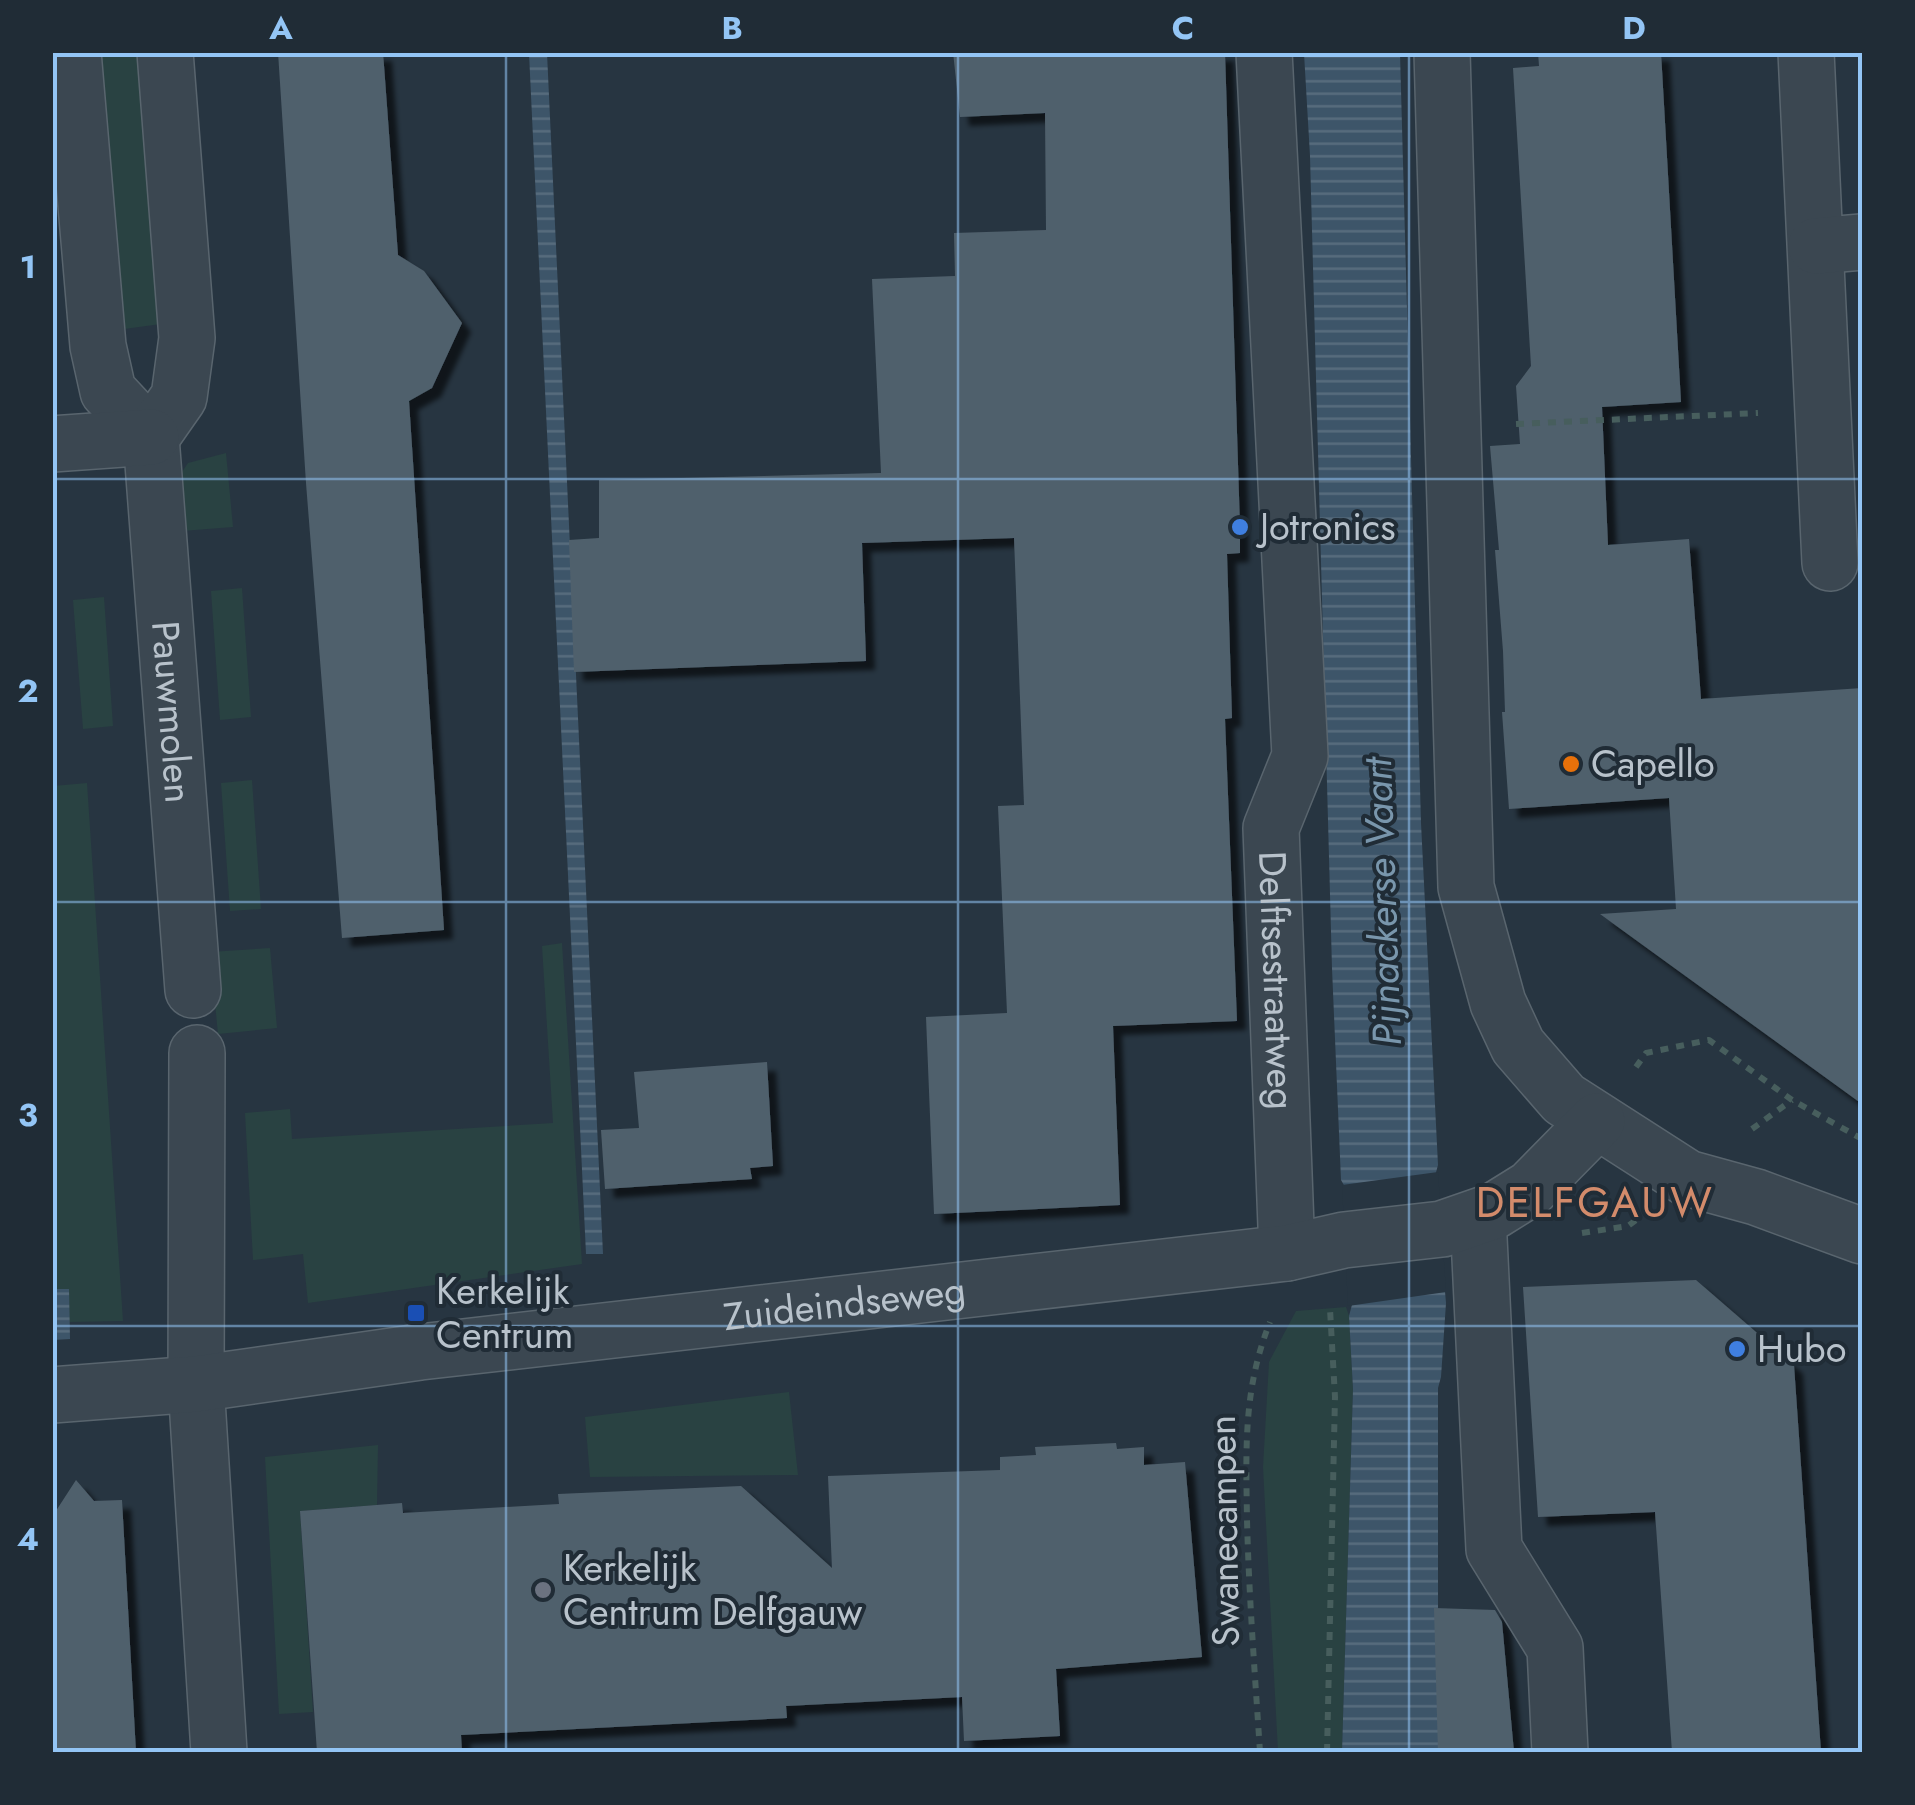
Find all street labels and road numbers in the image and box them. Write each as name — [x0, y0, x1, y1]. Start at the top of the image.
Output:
street label: Pauwmolen — [138, 619, 207, 805]
street label: Delftsestraatweg — [1245, 850, 1310, 1111]
street label: Zuideindseweg — [721, 1262, 968, 1344]
street label: Swanecampen — [1194, 1415, 1253, 1647]

